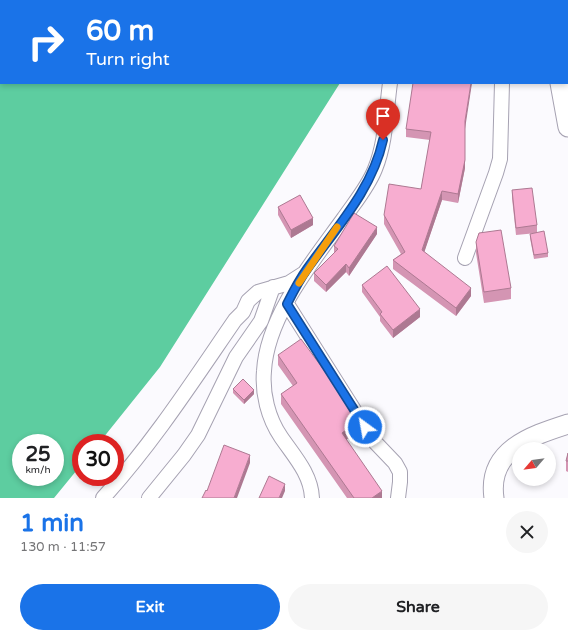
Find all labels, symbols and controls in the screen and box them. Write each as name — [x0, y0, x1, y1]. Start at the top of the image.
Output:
text: 60 m — [86, 14, 154, 48]
icon: right — [20, 16, 72, 68]
text: Turn right — [86, 48, 170, 70]
pin — [366, 99, 400, 140]
icon: arrive — [372, 105, 394, 127]
position arrow — [344, 406, 386, 448]
speed limit sign: 30 — [72, 434, 124, 486]
north arrow — [512, 442, 556, 486]
map controls — [512, 442, 556, 486]
text: 25 — [25, 443, 51, 467]
text: km/h — [25, 464, 51, 476]
text: 1 min — [20, 509, 84, 538]
button: close — [506, 511, 548, 553]
text: 130 m · 11:57 — [20, 539, 106, 555]
button: Exit — [20, 584, 280, 630]
button: Share — [288, 584, 548, 630]

